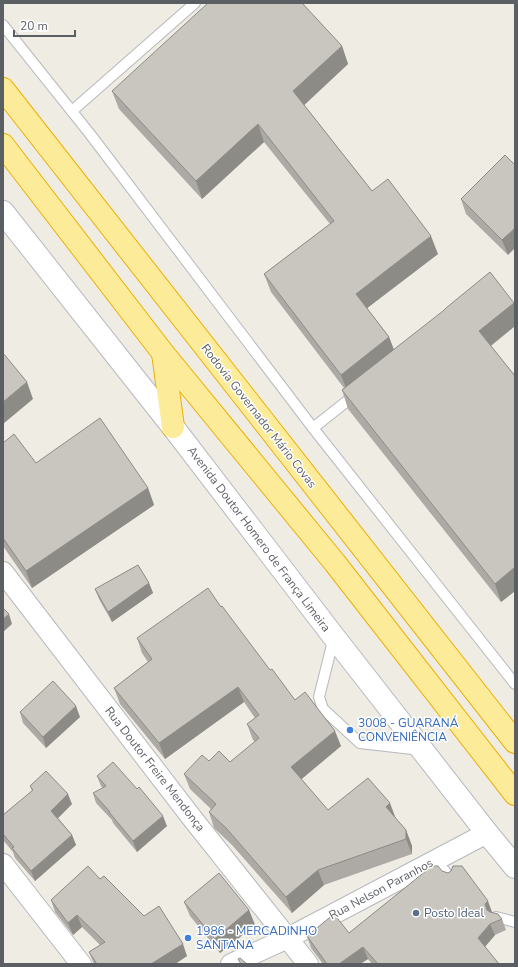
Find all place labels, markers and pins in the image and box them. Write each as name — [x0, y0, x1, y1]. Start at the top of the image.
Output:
place label: 3008 - GUARANÁ CONVENIÊNCIA — [358, 715, 459, 745]
marker: 3008 - GUARANÁ CONVENIÊNCIA — [345, 725, 355, 735]
place label: Posto Ideal — [424, 905, 484, 921]
marker: Posto Ideal — [411, 908, 421, 918]
place label: 1986 - MERCADINHO SANTANA — [196, 923, 317, 953]
marker: 1986 - MERCADINHO SANTANA — [183, 933, 193, 943]

